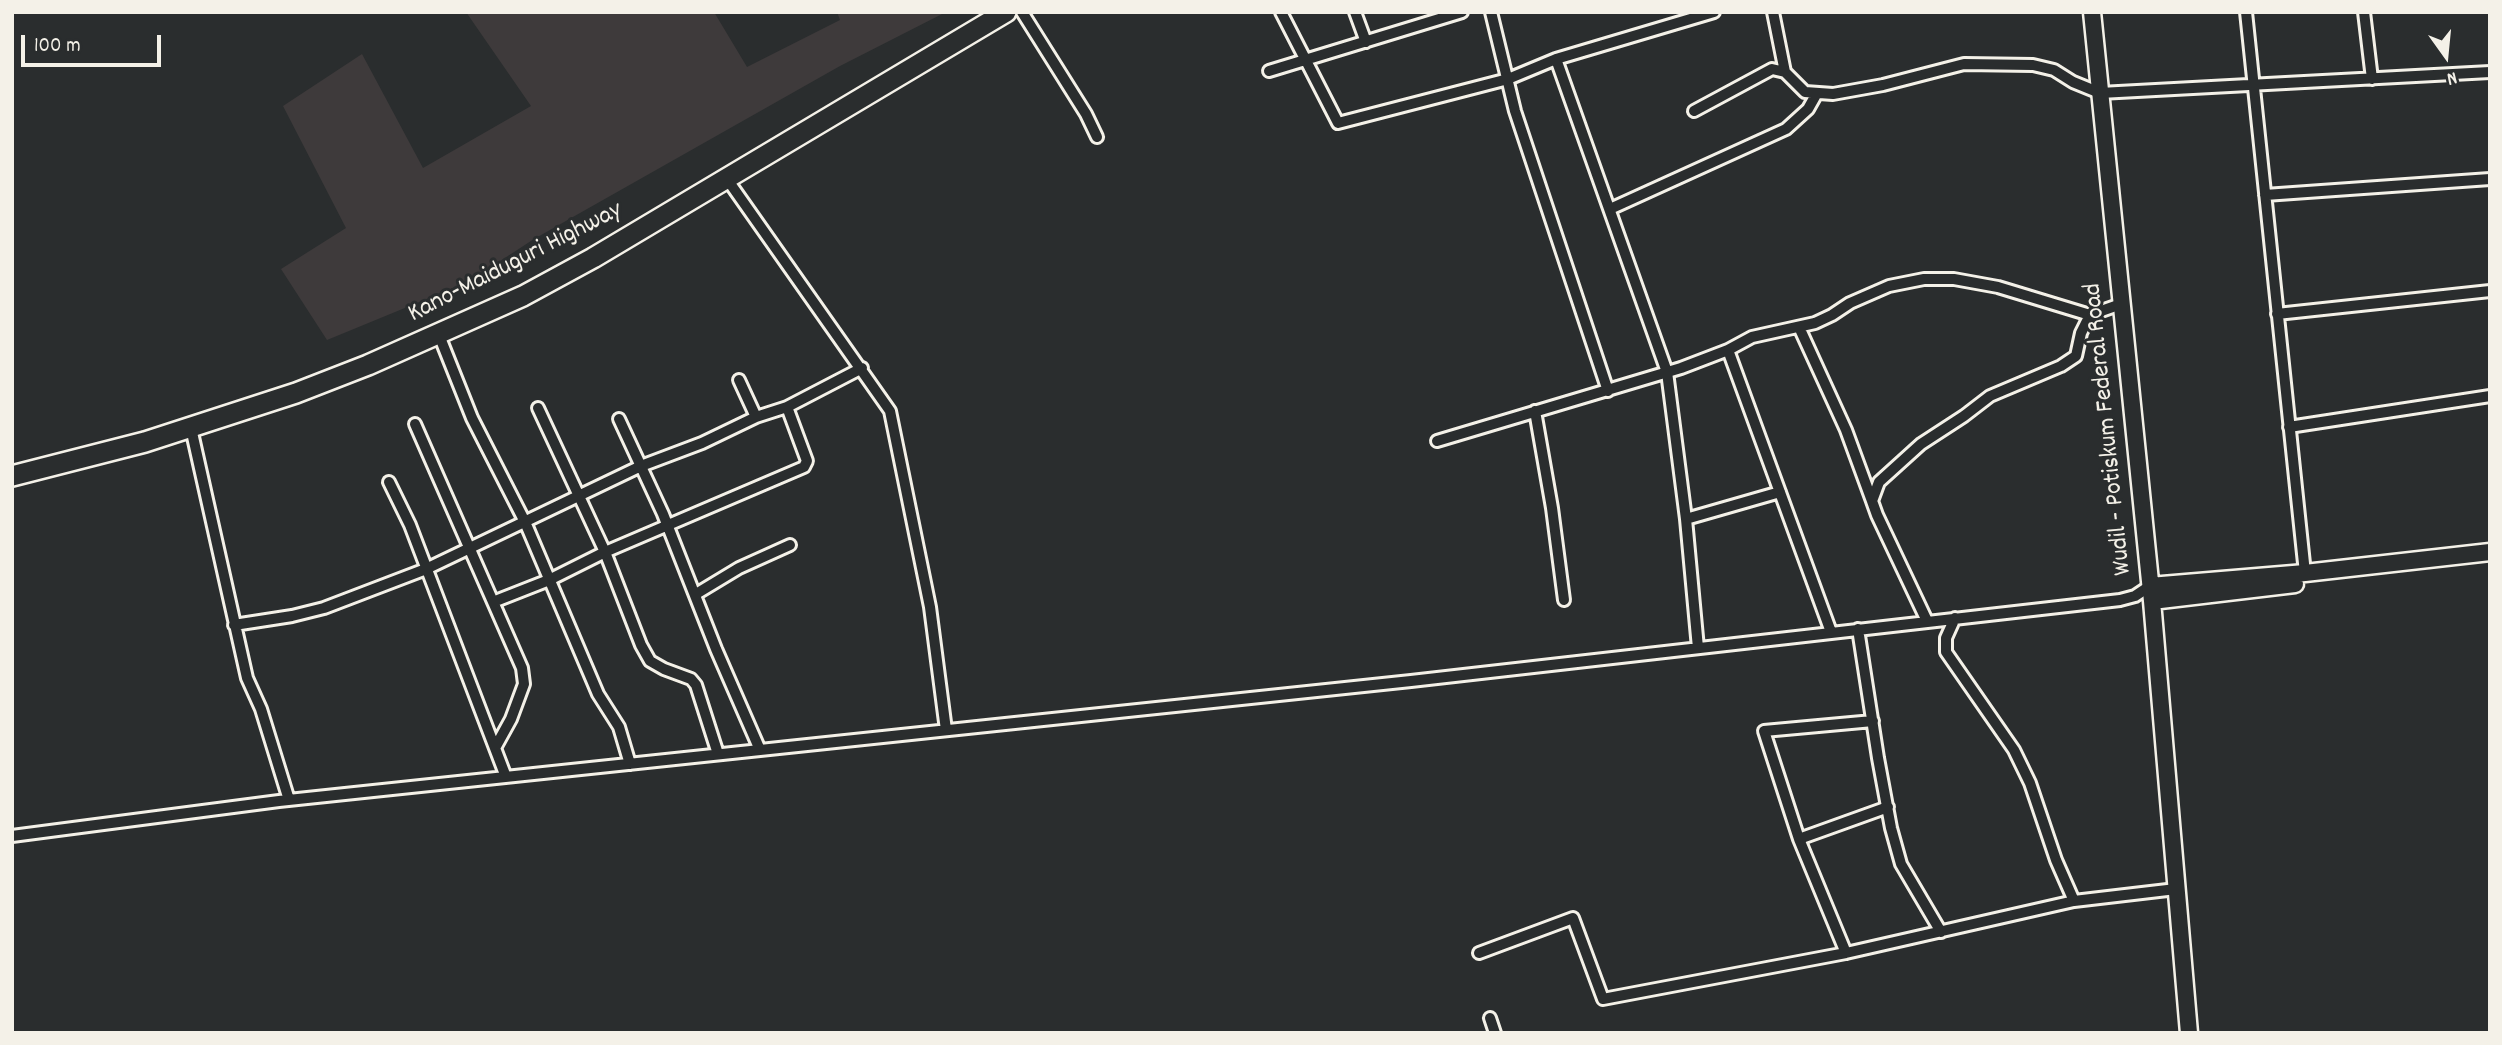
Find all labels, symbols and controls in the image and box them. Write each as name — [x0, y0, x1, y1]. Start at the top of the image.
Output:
scale bar — [24, 21, 164, 65]
north arrow — [2411, 21, 2481, 91]
text: 100 m — [34, 32, 81, 62]
text: N — [2444, 63, 2460, 91]
street label: Kano-Maiduguri Highway — [404, 197, 628, 331]
street label: Wudil - Potiskum Federal Road — [2079, 281, 2141, 577]

